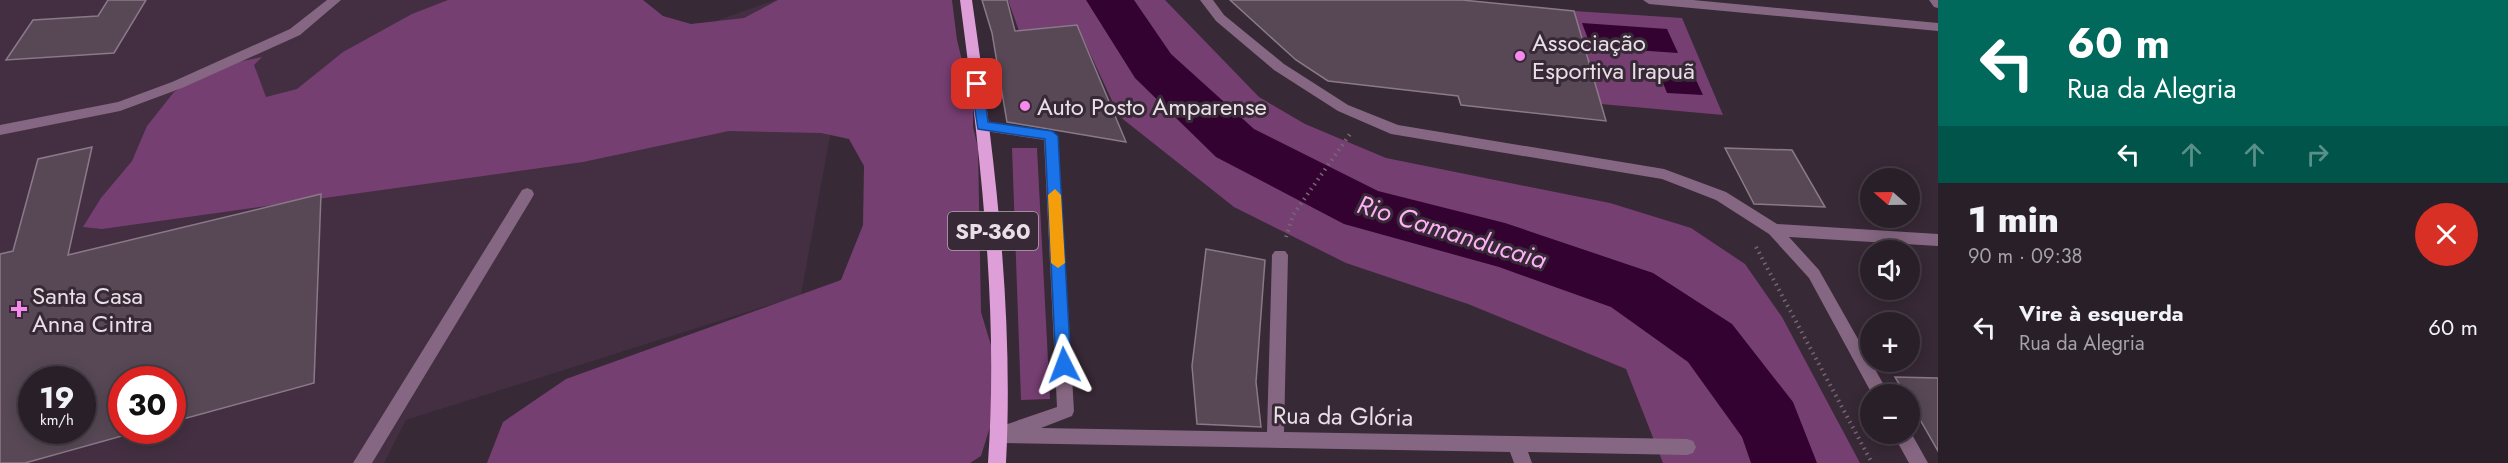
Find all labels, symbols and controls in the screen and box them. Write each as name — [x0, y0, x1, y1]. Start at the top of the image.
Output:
text: 60 m — [2067, 13, 2170, 74]
icon: left — [1968, 24, 2046, 102]
place label: Associação Esportiva Irapuã — [1532, 25, 1695, 88]
marker: Associação Esportiva Irapuã — [1513, 49, 1527, 63]
pin — [951, 58, 1002, 109]
icon: arrive — [960, 67, 993, 100]
text: Rua da Alegria — [2067, 69, 2236, 108]
place label: Auto Posto Amparense — [1037, 89, 1267, 124]
marker: Auto Posto Amparense — [1018, 99, 1032, 113]
icon: left — [2112, 138, 2145, 171]
icon: ahead — [2175, 138, 2208, 171]
icon: ahead — [2238, 138, 2271, 171]
icon: right — [2301, 138, 2334, 171]
north arrow — [1860, 168, 1920, 228]
map controls — [1860, 168, 1920, 444]
water label: Rio Camanducaia — [1353, 185, 1552, 279]
text: 1 min — [1968, 193, 2059, 245]
button: close — [2415, 203, 2478, 266]
road number: SP-360 — [948, 212, 1038, 250]
button: sound — [1860, 240, 1920, 300]
text: 90 m · 09:38 — [1968, 242, 2082, 271]
place label: Santa Casa Anna Cintra — [32, 278, 153, 341]
text: Vire à esquerda — [2019, 297, 2184, 329]
marker: Santa Casa Anna Cintra — [10, 300, 28, 318]
icon: left — [1968, 311, 2001, 344]
text: 60 m — [2428, 311, 2478, 343]
button: + — [1860, 312, 1920, 372]
text: Rua da Alegria — [2019, 329, 2145, 358]
position arrow — [1032, 333, 1096, 397]
speed limit sign: 30 — [108, 366, 186, 444]
text: 19 — [39, 376, 75, 419]
button: − — [1860, 384, 1920, 444]
street label: Rua da Glória — [1272, 397, 1414, 435]
text: km/h — [40, 409, 74, 431]

